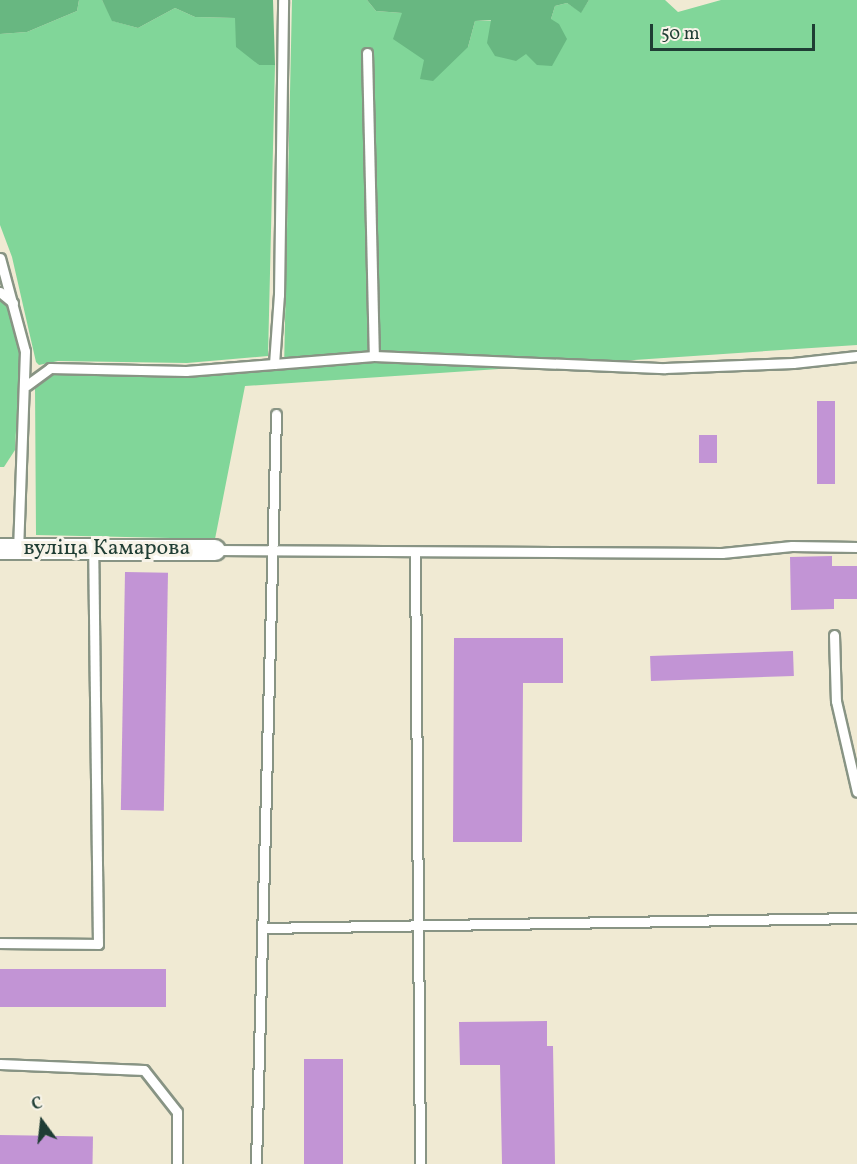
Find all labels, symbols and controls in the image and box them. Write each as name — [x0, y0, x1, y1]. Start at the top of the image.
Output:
scale bar — [653, 12, 818, 50]
text: 50 m — [661, 22, 700, 47]
street label: вуліца Камарова — [24, 536, 190, 562]
north arrow — [12, 1092, 72, 1152]
text: С — [30, 1093, 45, 1117]

